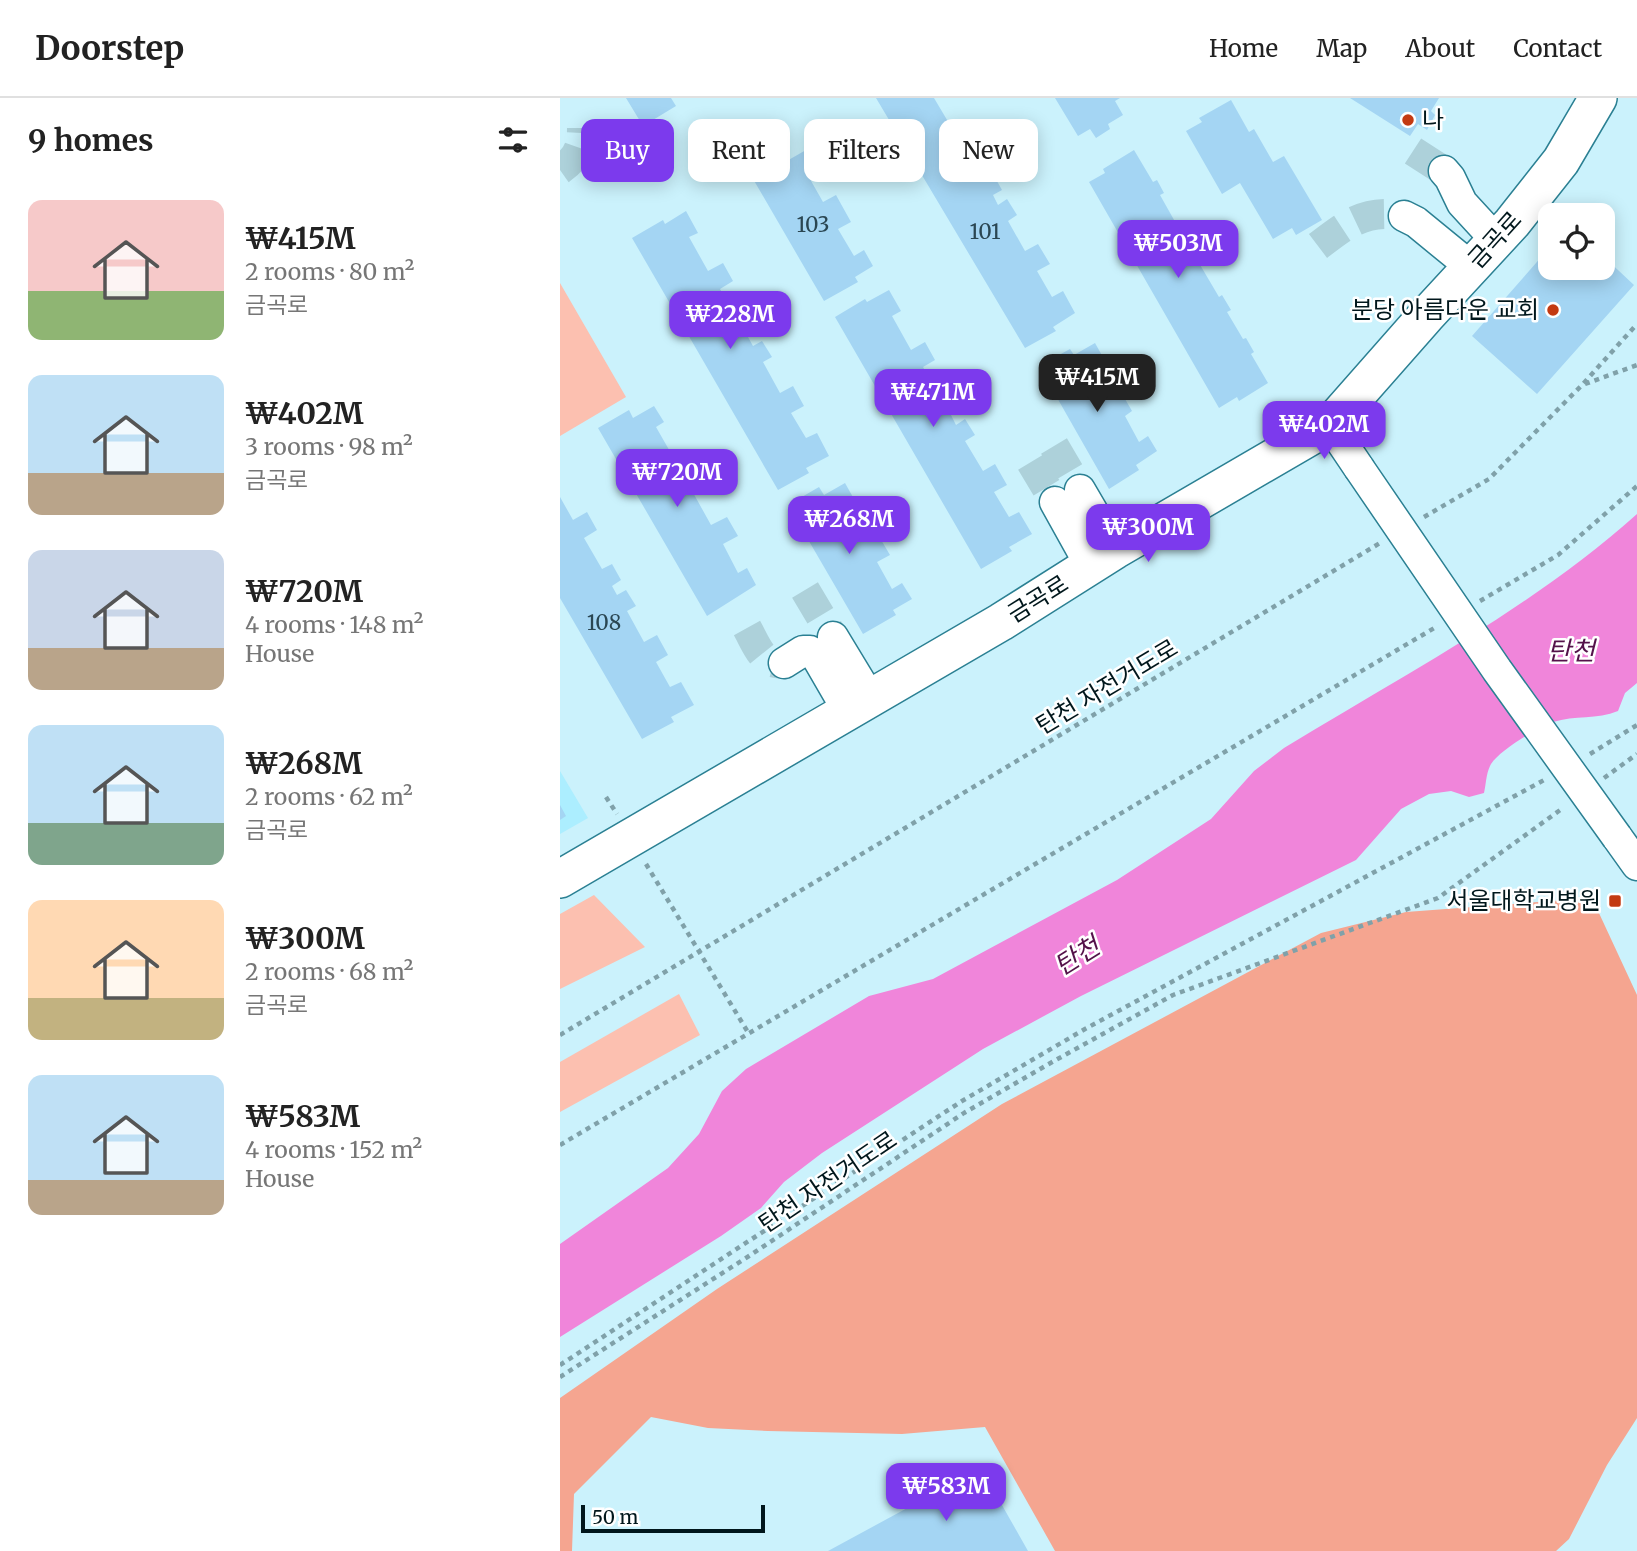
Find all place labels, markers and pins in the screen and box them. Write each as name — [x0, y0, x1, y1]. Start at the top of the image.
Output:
place label: 나 — [1422, 104, 1444, 135]
marker: 나 — [1400, 112, 1416, 128]
pin: ₩503M — [1129, 220, 1227, 280]
pin: ₩228M — [681, 292, 779, 351]
place label: 분당 아름다운 교회 — [1351, 294, 1539, 325]
marker: 분당 아름다운 교회 — [1545, 302, 1561, 318]
pin: ₩415M — [1048, 354, 1146, 414]
pin: ₩471M — [884, 370, 982, 429]
pin: ₩402M — [1275, 402, 1373, 461]
pin: ₩720M — [628, 450, 726, 509]
pin: ₩268M — [800, 496, 898, 556]
pin: ₩300M — [1099, 504, 1197, 564]
place label: 서울대학교병원 — [1446, 885, 1601, 916]
marker: 서울대학교병원 — [1607, 893, 1623, 909]
pin: ₩583M — [897, 1464, 995, 1523]

